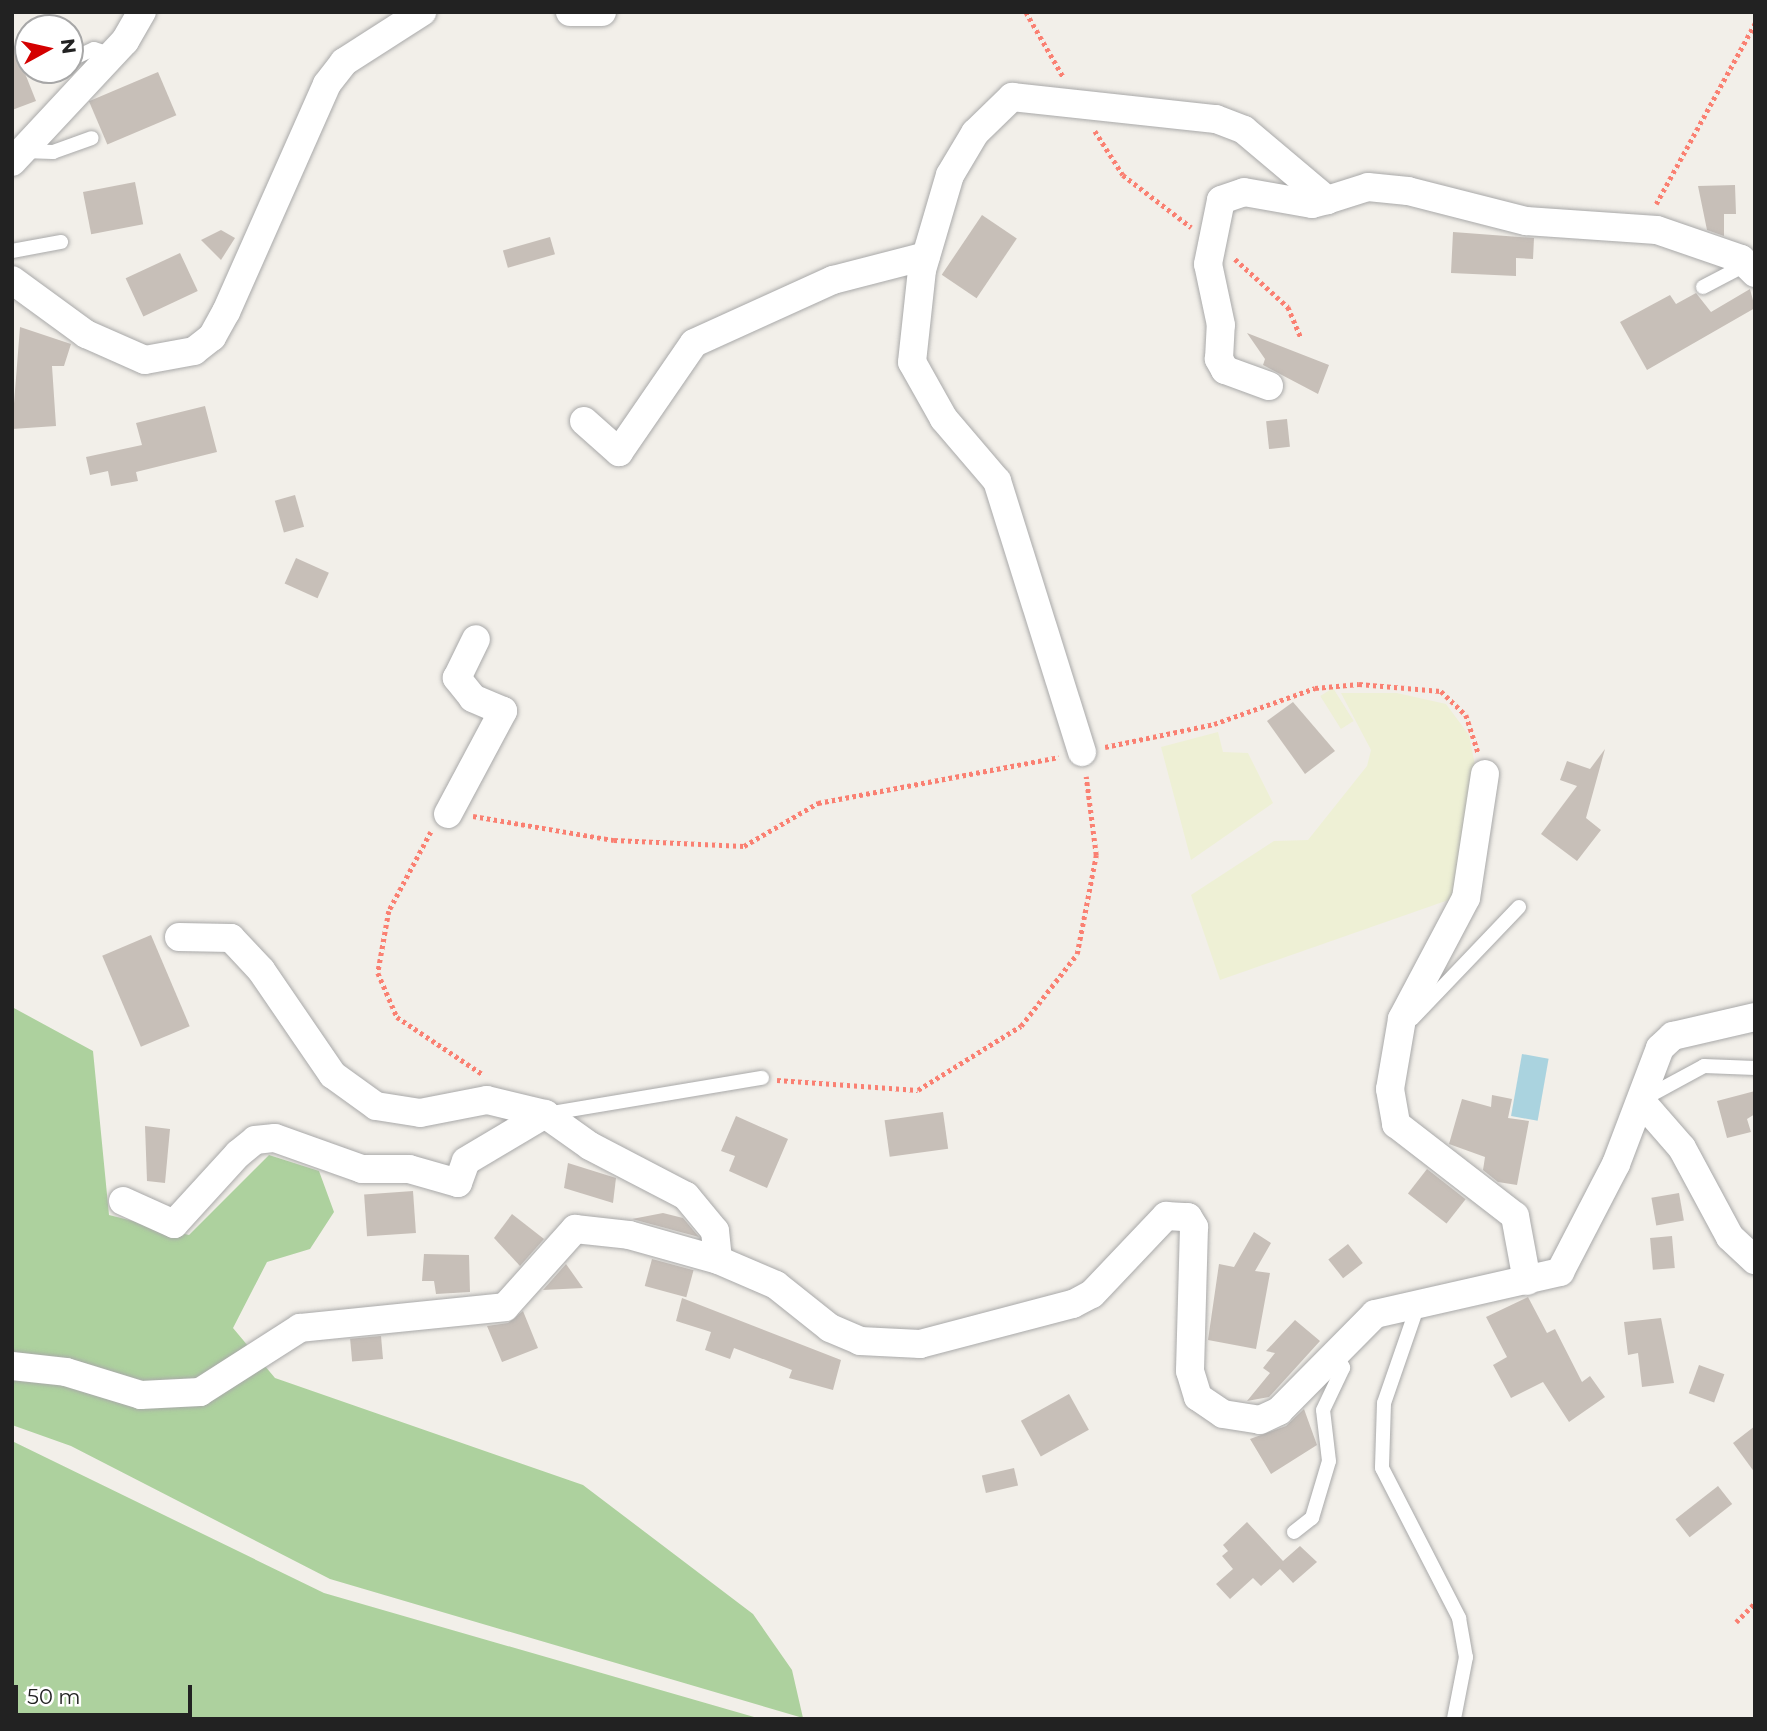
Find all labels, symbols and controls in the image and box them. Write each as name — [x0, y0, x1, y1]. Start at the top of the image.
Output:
north arrow — [14, 14, 84, 84]
text: N — [56, 37, 81, 55]
scale bar — [18, 1672, 196, 1716]
text: 50 m — [27, 1684, 81, 1709]

